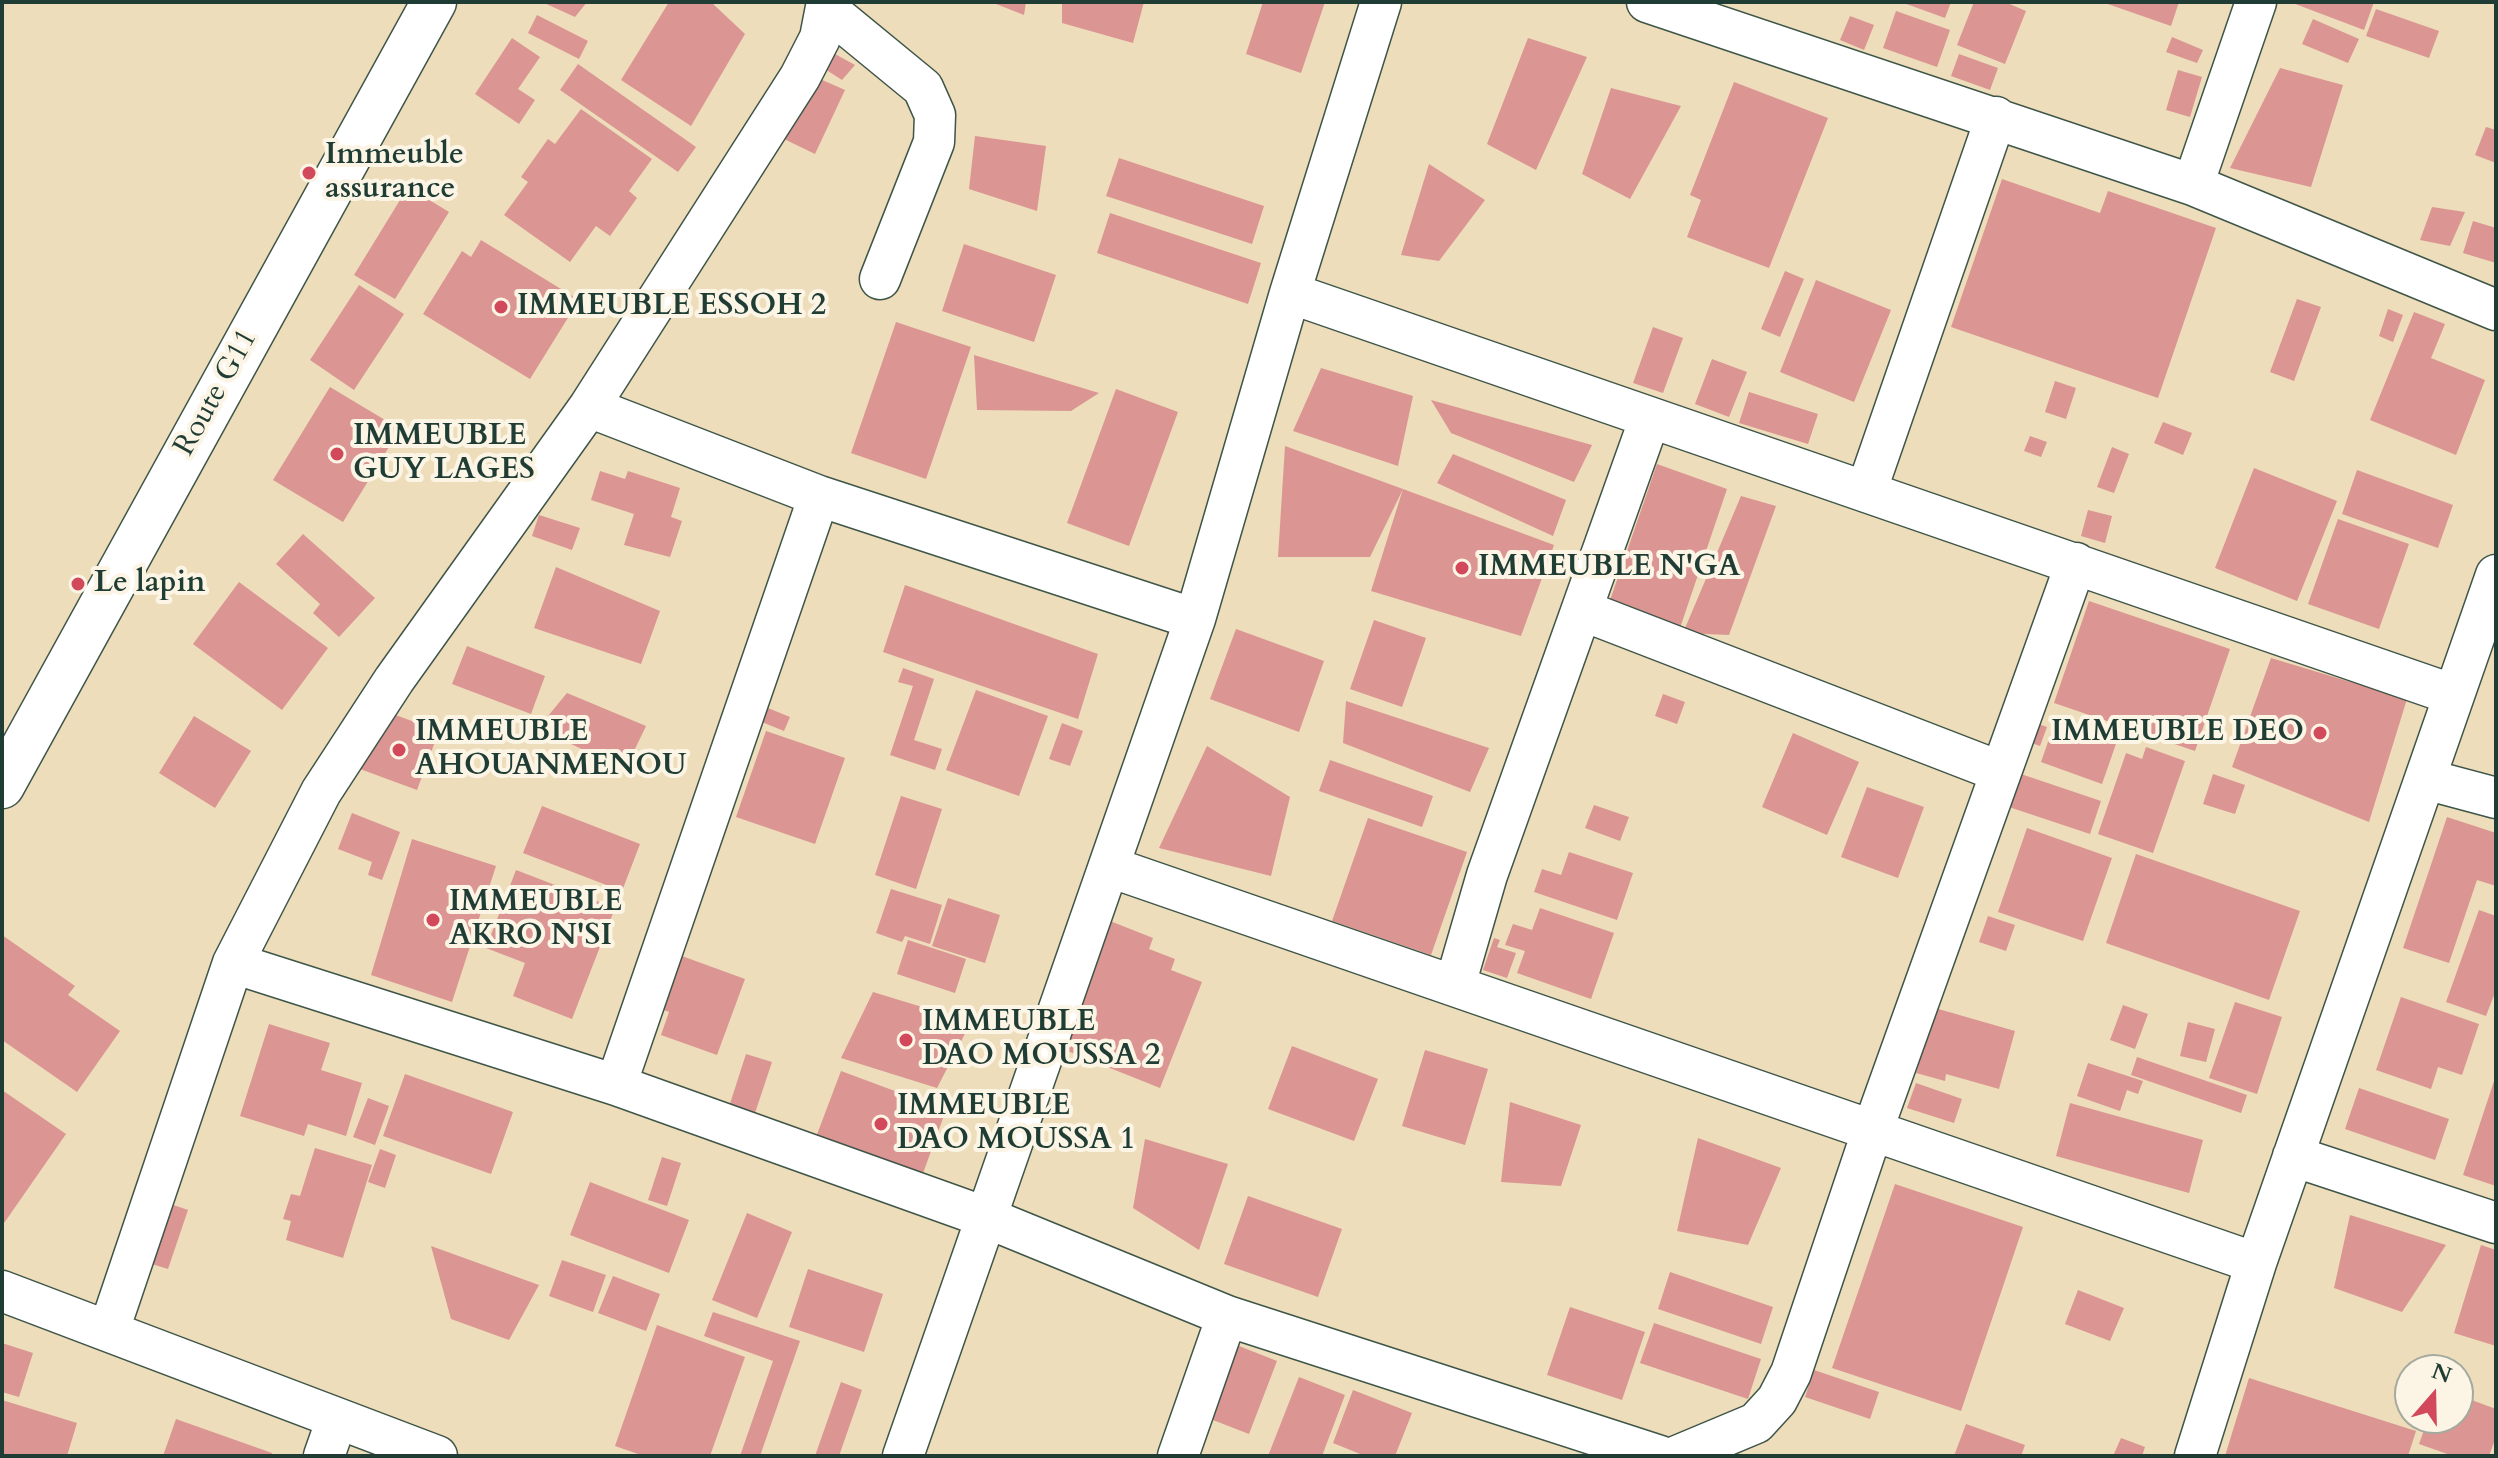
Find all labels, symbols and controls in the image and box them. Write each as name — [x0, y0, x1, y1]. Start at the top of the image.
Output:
place label: Immeuble assurance — [325, 138, 464, 208]
marker: Immeuble assurance — [300, 164, 318, 182]
place label: IMMEUBLE ESSOH 2 — [517, 289, 826, 325]
marker: IMMEUBLE ESSOH 2 — [492, 298, 510, 316]
street label: Route G11 — [168, 323, 266, 463]
place label: IMMEUBLE GUY LAGES — [353, 419, 535, 490]
marker: IMMEUBLE GUY LAGES — [328, 445, 346, 463]
place label: IMMEUBLE N'GA — [1478, 550, 1740, 586]
marker: IMMEUBLE N'GA — [1453, 559, 1471, 577]
place label: Le lapin — [94, 566, 205, 602]
marker: Le lapin — [69, 575, 87, 593]
place label: IMMEUBLE AHOUANMENOU — [415, 715, 686, 786]
place label: IMMEUBLE DEO — [2051, 715, 2304, 751]
marker: IMMEUBLE DEO — [2311, 724, 2329, 742]
marker: IMMEUBLE AHOUANMENOU — [390, 741, 408, 759]
place label: IMMEUBLE AKRO N'SI — [449, 885, 622, 956]
marker: IMMEUBLE AKRO N'SI — [424, 911, 442, 929]
place label: IMMEUBLE DAO MOUSSA 2 — [922, 1005, 1160, 1076]
marker: IMMEUBLE DAO MOUSSA 2 — [897, 1031, 915, 1049]
place label: IMMEUBLE DAO MOUSSA 1 — [897, 1089, 1135, 1160]
marker: IMMEUBLE DAO MOUSSA 1 — [872, 1115, 890, 1133]
north arrow — [2394, 1354, 2474, 1434]
text: N — [2427, 1356, 2456, 1391]

